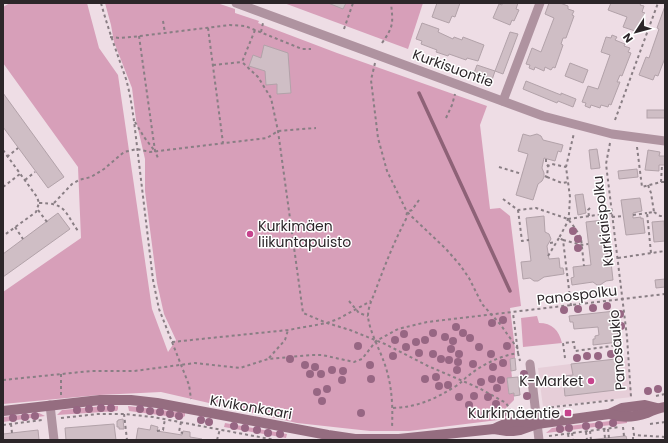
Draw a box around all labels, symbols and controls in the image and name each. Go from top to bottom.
north arrow [616,12,656,52]
text: N [619,30,637,46]
street label: Kurkisuontie [410,44,496,92]
street label: Kurkiaispolku [587,174,619,268]
place label: Kurkimäen liikuntapuisto [258,216,351,252]
marker: Kurkimäen liikuntapuisto [245,229,255,239]
street label: Panospolku [536,280,618,310]
street label: Panosaukio [604,309,630,391]
place label: K-Market [519,371,583,391]
marker: K-Market [586,376,596,386]
street label: Kivikonkaari [208,390,294,424]
place label: Kurkimäentie [468,403,560,423]
marker: Kurkimäentie [563,408,573,418]

